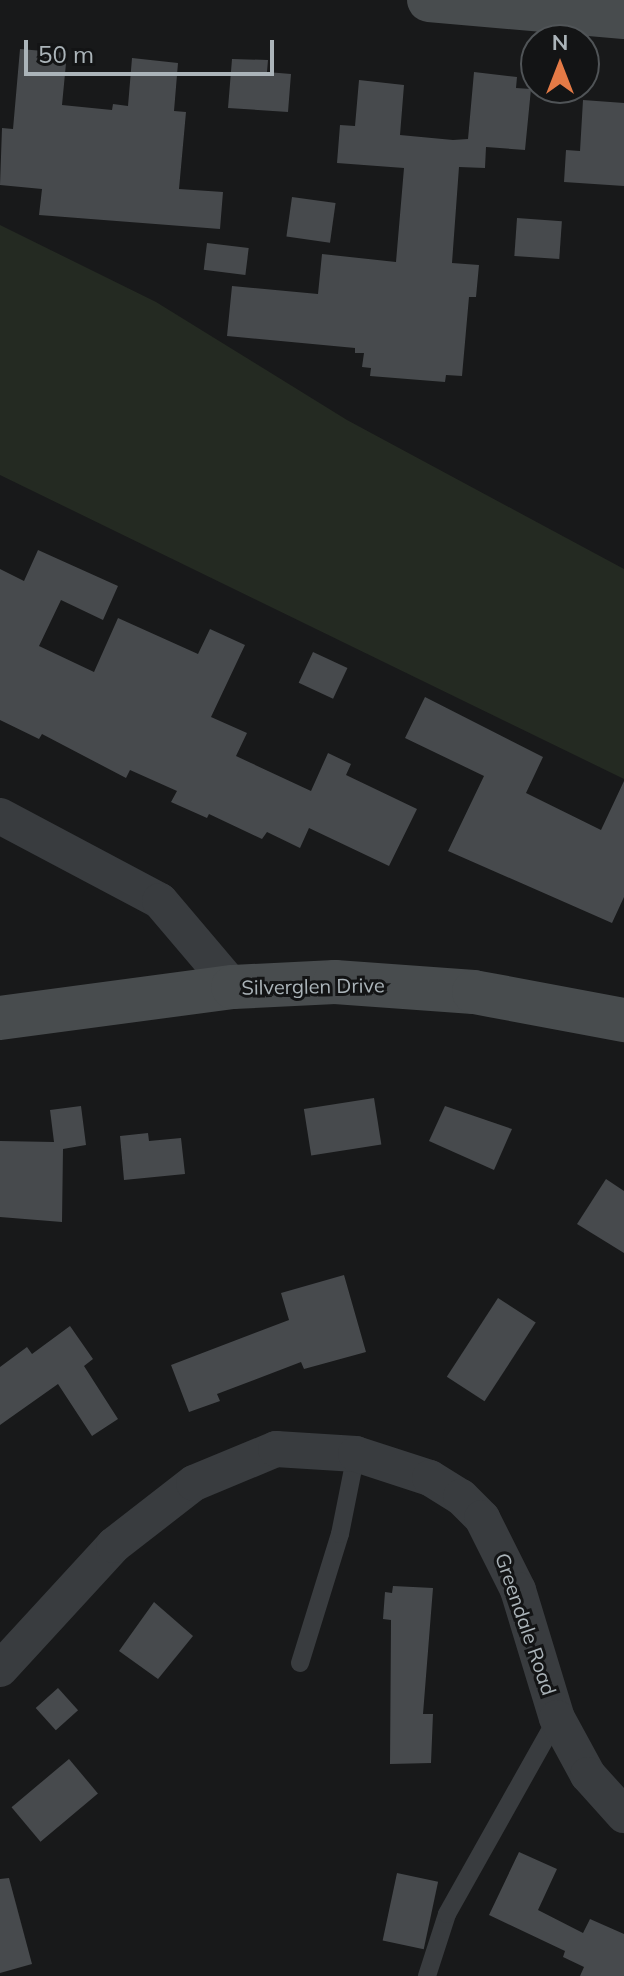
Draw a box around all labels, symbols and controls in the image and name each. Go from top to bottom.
scale bar [28,24,278,74]
north arrow [520,24,600,104]
text: N [552,28,568,56]
text: 50 m [38,39,94,69]
street label: Silverglen Drive [241,973,385,999]
street label: Greendale Road [490,1550,562,1698]

